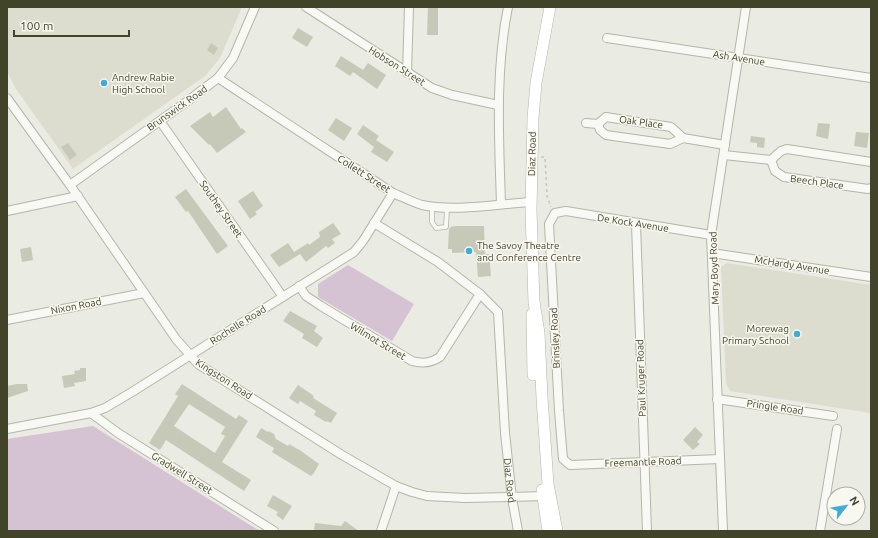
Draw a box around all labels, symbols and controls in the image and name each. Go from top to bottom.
scale bar [14,12,129,38]
text: 100 m [20,19,53,32]
street label: Hobson Street [367,44,427,88]
street label: Ash Avenue [712,48,766,68]
place label: Andrew Rabie High School [112,72,175,95]
marker: Andrew Rabie High School [99,78,109,88]
street label: Brunswick Road [145,83,209,133]
street label: Oak Place [618,113,664,131]
street label: Diaz Road [526,131,538,176]
street label: Collett Street [336,153,393,195]
street label: Beech Place [790,173,844,191]
street label: Southey Street [197,178,245,240]
street label: De Kock Avenue [596,212,670,234]
street label: Mary Boyd Road [707,231,721,305]
place label: The Savoy Theatre and Conference Centre [477,240,581,263]
marker: The Savoy Theatre and Conference Centre [464,246,474,256]
street label: McHardy Avenue [754,254,830,276]
street label: Nixon Road [50,296,102,316]
street label: Rochelle Road [208,303,268,347]
street label: Brinsley Road [548,307,562,369]
street label: Wilmot Street [348,320,408,362]
place label: Morewag Primary School [722,323,789,346]
marker: Morewag Primary School [792,329,802,339]
street label: Paul Kruger Road [634,339,648,417]
street label: Kingston Road [194,357,255,401]
street label: Pringle Road [746,398,804,416]
street label: Gradwell Street [149,450,215,496]
street label: Freemantle Road [604,455,682,469]
street label: Diaz Road [502,458,518,504]
north arrow [826,486,866,526]
text: N [847,494,862,507]

